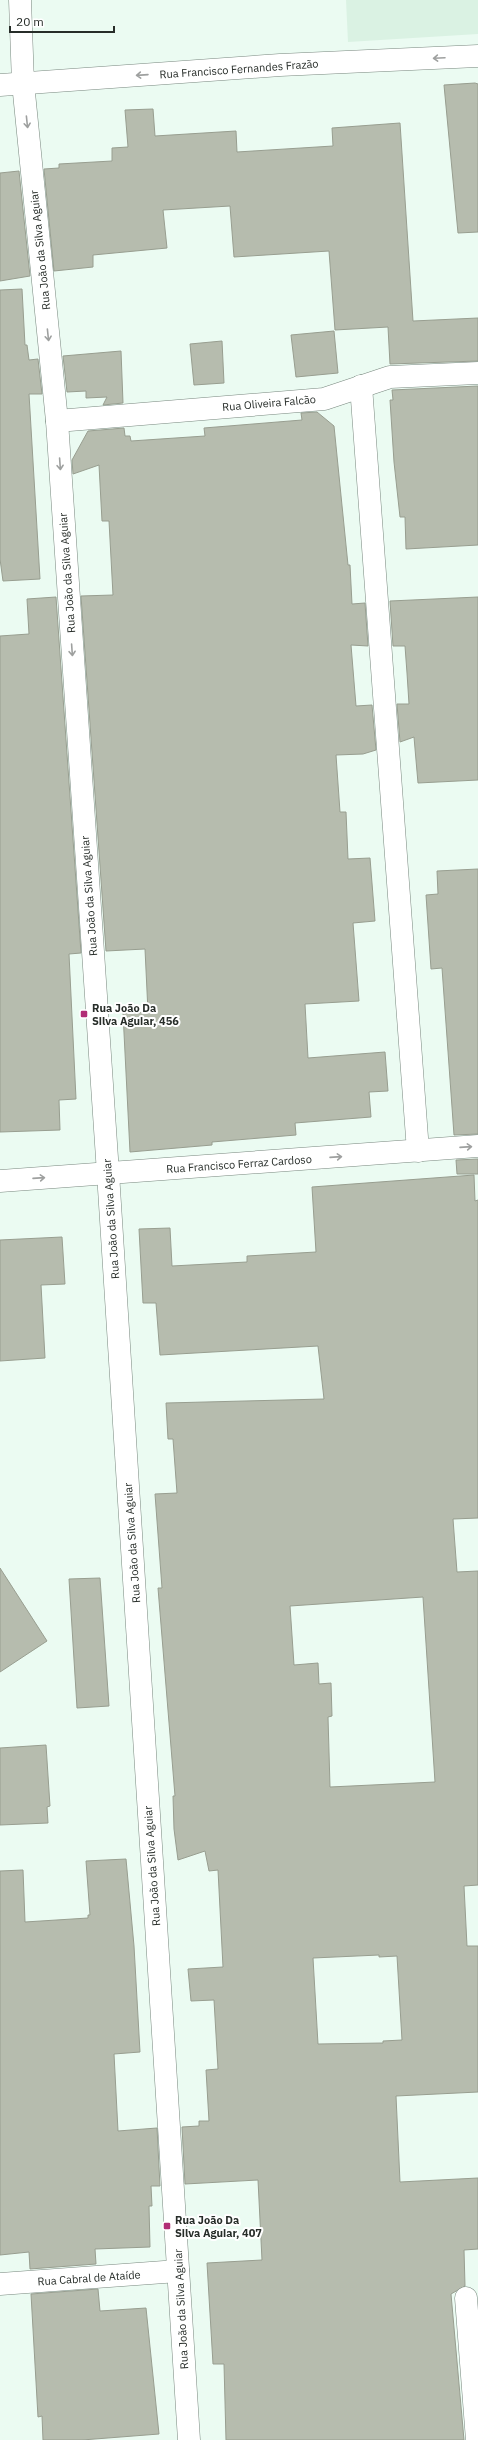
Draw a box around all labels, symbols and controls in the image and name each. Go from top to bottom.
scale bar [10,8,114,34]
text: 20 m [16,14,44,29]
one-way arrow [433,54,446,61]
street label: Rua Francisco Fernandes Frazão [159,56,319,82]
one-way arrow [136,71,149,78]
one-way arrow [23,115,31,128]
street label: Rua João da Silva Aguiar [27,189,53,311]
one-way arrow [45,328,52,341]
street label: Rua Oliveira Falcão [222,392,316,414]
one-way arrow [56,457,63,470]
street label: Rua João da Silva Aguiar [56,512,78,634]
one-way arrow [69,643,76,656]
street label: Rua João da Silva Aguiar [78,835,100,957]
place label: Rua João Da Silva Aguiar, 456 [92,1001,179,1028]
marker: Rua João Da Silva Aguiar, 456 [79,1009,89,1019]
one-way arrow [459,1144,472,1151]
street label: Rua Francisco Ferraz Cardoso [166,1152,312,1176]
one-way arrow [329,1153,342,1160]
street label: Rua João da Silva Aguiar [100,1158,122,1280]
one-way arrow [32,1175,45,1182]
street label: Rua João da Silva Aguiar [121,1482,143,1604]
street label: Rua João da Silva Aguiar [141,1805,163,1927]
place label: Rua João Da Silva Aguiar, 407 [175,2213,262,2240]
marker: Rua João Da Silva Aguiar, 407 [162,2221,172,2231]
street label: Rua João da Silva Aguiar [171,2248,191,2370]
street label: Rua Cabral de Ataíde [37,2267,141,2289]

